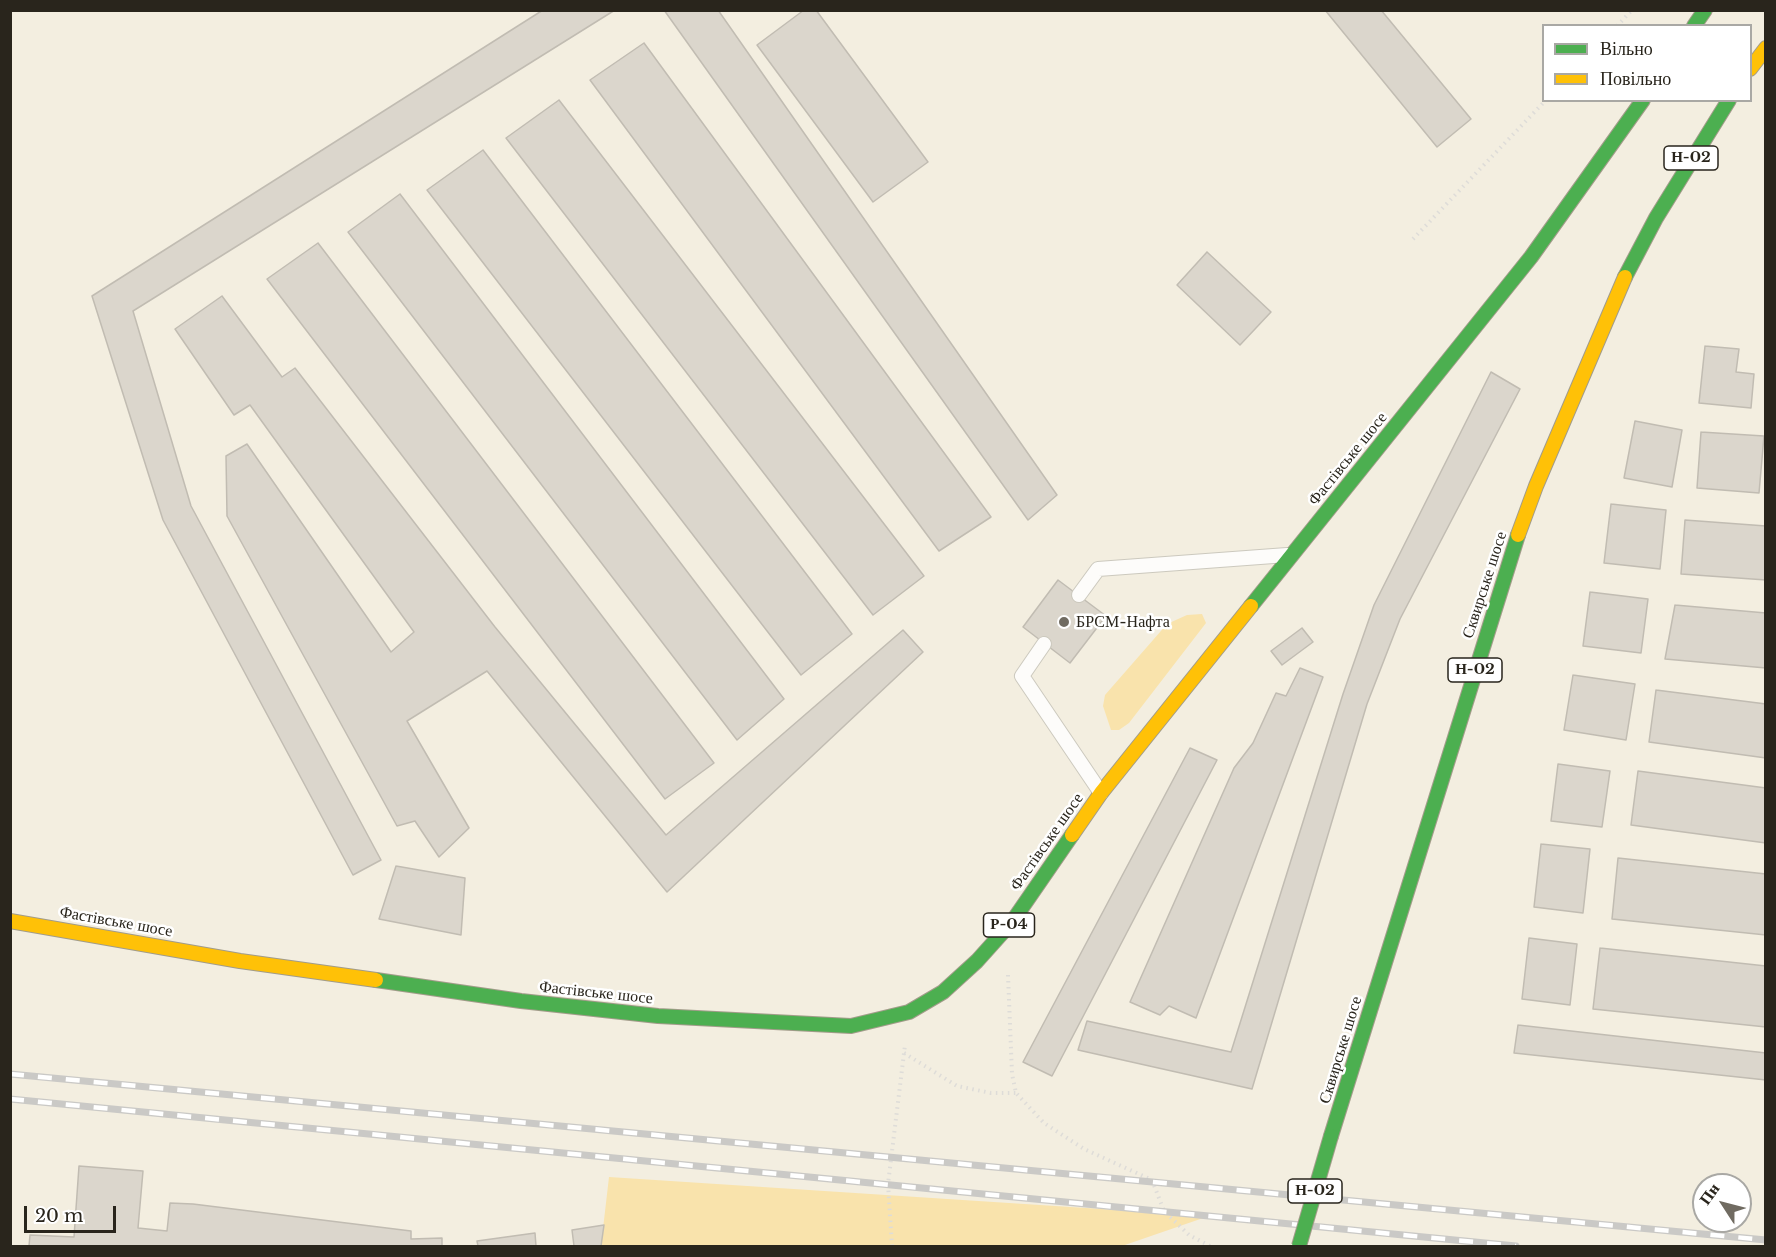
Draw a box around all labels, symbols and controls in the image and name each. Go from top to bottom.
legend [1542,24,1752,102]
text: Вільно [1600,38,1653,60]
text: Повільно [1600,68,1671,90]
road number: Н-02 [1664,146,1718,170]
street label: Фастівське шосе [1305,409,1391,509]
street label: Сквирське шосе [1459,529,1511,641]
place label: БРСМ-Нафта [1076,612,1170,632]
marker: БРСМ-Нафта [1057,615,1071,629]
road number: Н-02 [1448,658,1502,682]
street label: Фастівське шосе [1006,790,1088,894]
street label: Фастівське шосе [58,903,174,941]
road number: Р-04 [984,913,1034,937]
street label: Фастівське шосе [538,977,654,1009]
street label: Сквирське шосе [1316,994,1366,1106]
north arrow [1692,1173,1752,1233]
road number: Н-02 [1288,1179,1342,1203]
text: Пн [1695,1179,1724,1208]
scale bar [27,1194,118,1232]
text: 20 m [35,1205,83,1227]

